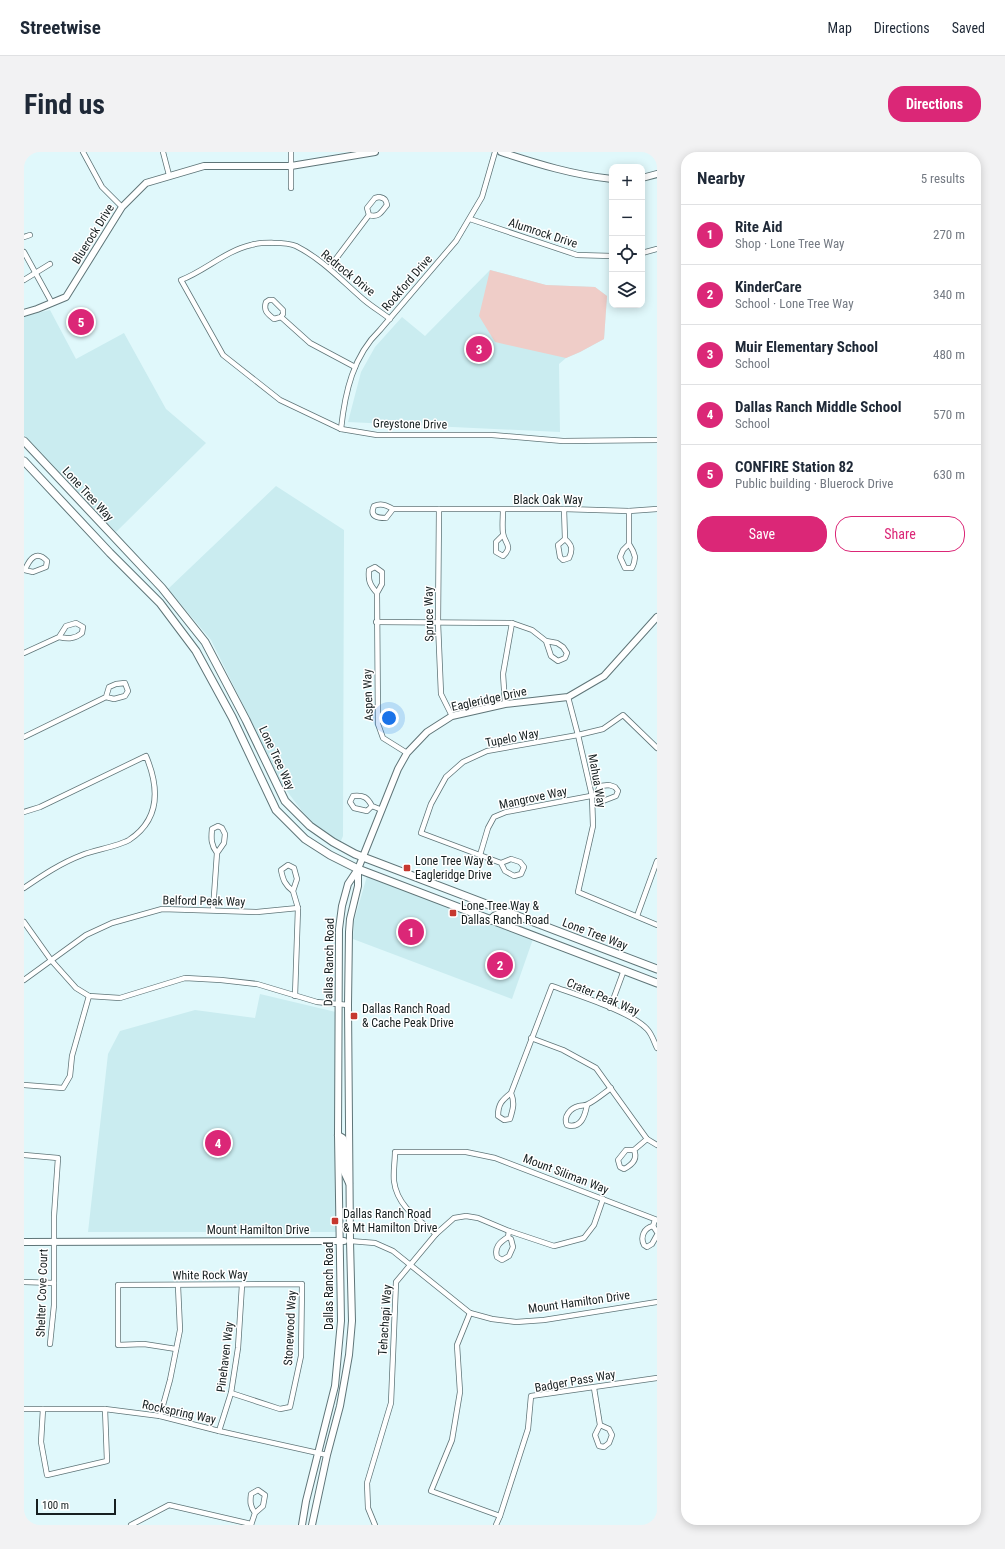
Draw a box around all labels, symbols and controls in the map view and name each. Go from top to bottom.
text: Streetwise [20,16,101,39]
text: Map [828,20,852,36]
text: Directions [874,20,930,36]
text: Saved [952,20,985,36]
button: Directions [888,86,981,122]
text: Find us [24,88,105,121]
map controls [609,164,645,308]
button: + [609,164,645,200]
text: Nearby [697,168,745,188]
text: 5 results [921,171,965,186]
button: − [609,200,645,236]
street label: Bluerock Drive [69,201,117,267]
street label: Alumrock Drive [507,215,580,251]
text: Rite Aid [735,218,782,236]
text: 1 [707,227,713,242]
text: 270 m [933,227,965,242]
button: locate [609,236,645,272]
text: Shop · Lone Tree Way [735,236,844,251]
street label: Redrock Drive [318,247,378,299]
street label: Rockford Drive [379,252,435,314]
button: layers [609,272,645,308]
text: KinderCare [735,278,802,296]
text: 2 [707,287,713,302]
text: 340 m [933,287,965,302]
text: School · Lone Tree Way [735,296,854,311]
pin: 5 [68,307,94,337]
pin: 3 [466,334,492,364]
text: Muir Elementary School [735,338,878,356]
text: 3 [707,347,713,362]
text: 480 m [933,347,965,362]
text: School [735,356,770,371]
text: Dallas Ranch Middle School [735,398,901,416]
text: 4 [707,407,713,422]
text: 570 m [933,407,965,422]
street label: Greystone Drive [373,416,448,432]
text: School [735,416,770,431]
text: CONFIRE Station 82 [735,458,854,476]
street label: Lone Tree Way [59,464,117,524]
text: 5 [707,467,713,482]
text: 630 m [933,467,965,482]
text: Public building · Bluerock Drive [735,476,893,491]
street label: Black Oak Way [513,493,583,507]
button: Save [697,516,827,552]
button: Share [835,516,965,552]
street label: Spruce Way [422,586,436,642]
street label: Aspen Way [360,669,376,721]
street label: Eagleridge Drive [450,684,528,714]
your location [379,708,399,728]
street label: Lone Tree Way [256,724,298,792]
street label: Tupelo Way [484,726,540,750]
street label: Mahua Way [585,753,609,809]
street label: Mangrove Way [498,784,568,812]
place label: Lone Tree Way & Eagleridge Drive [415,854,493,882]
marker: Lone Tree Way & Eagleridge Drive [402,863,412,873]
street label: Belford Peak Way [163,893,245,909]
place label: Lone Tree Way & Dallas Ranch Road [461,899,549,927]
marker: Lone Tree Way & Dallas Ranch Road [448,908,458,918]
street label: Lone Tree Way [560,915,630,953]
pin: 1 [398,917,424,947]
street label: Dallas Ranch Road [321,918,337,1006]
pin: 2 [487,950,513,980]
street label: Crater Peak Way [565,975,641,1019]
place label: Dallas Ranch Road & Cache Peak Drive [362,1002,454,1030]
marker: Dallas Ranch Road & Cache Peak Drive [349,1011,359,1021]
pin: 4 [205,1128,231,1158]
street label: Mount Siliman Way [521,1151,611,1197]
place label: Dallas Ranch Road & Mt Hamilton Drive [343,1207,438,1235]
marker: Dallas Ranch Road & Mt Hamilton Drive [330,1216,340,1226]
street label: Mount Hamilton Drive [207,1223,310,1237]
street label: Dallas Ranch Road [322,1242,336,1330]
street label: Shelter Cove Court [33,1248,51,1337]
street label: White Rock Way [172,1267,248,1283]
street label: Tehachapi Way [376,1284,394,1356]
street label: Mount Hamilton Drive [527,1288,631,1316]
street label: Stonewood Way [281,1290,299,1366]
street label: Pinehaven Way [214,1321,236,1393]
street label: Badger Pass Way [533,1367,617,1395]
street label: Rockspring Way [141,1397,217,1427]
scale bar [36,1497,116,1516]
text: 100 m [42,1499,69,1512]

